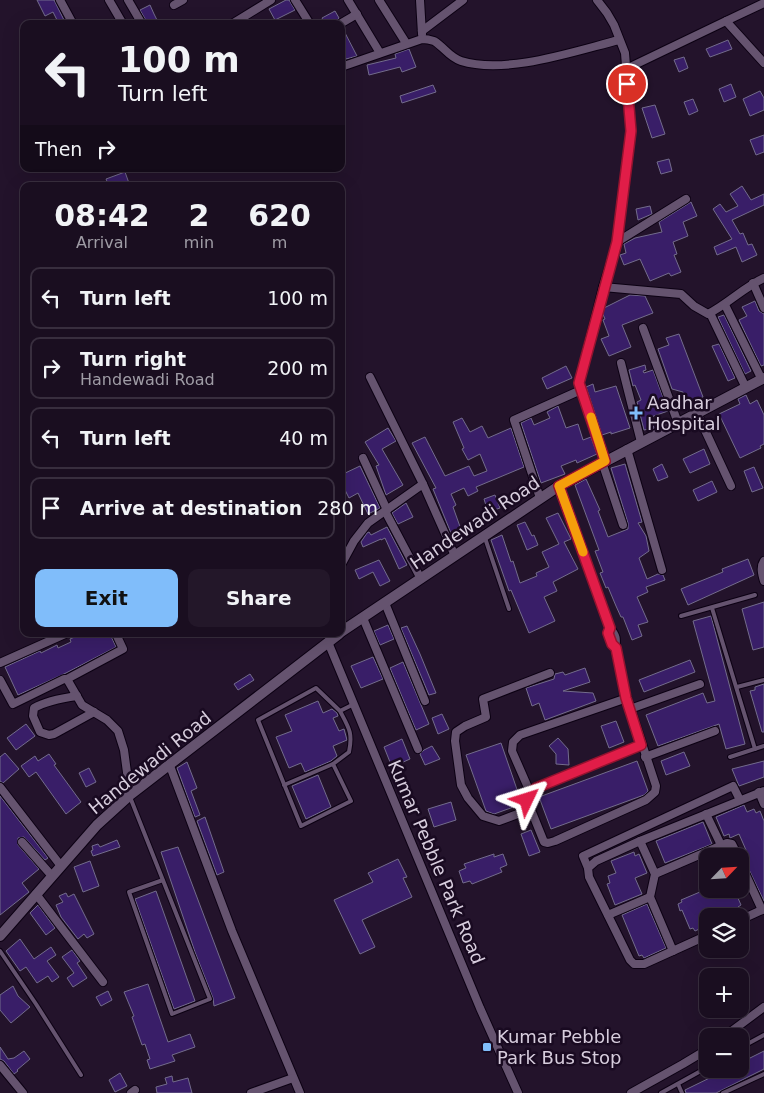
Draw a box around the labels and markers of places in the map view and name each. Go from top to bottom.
pin [606,63,648,105]
place label: Aadhar Hospital [647,392,720,434]
marker: Aadhar Hospital [629,406,643,420]
place label: Kumar Pebble Park Bus Stop [497,1026,621,1068]
marker: Kumar Pebble Park Bus Stop [481,1041,493,1053]

